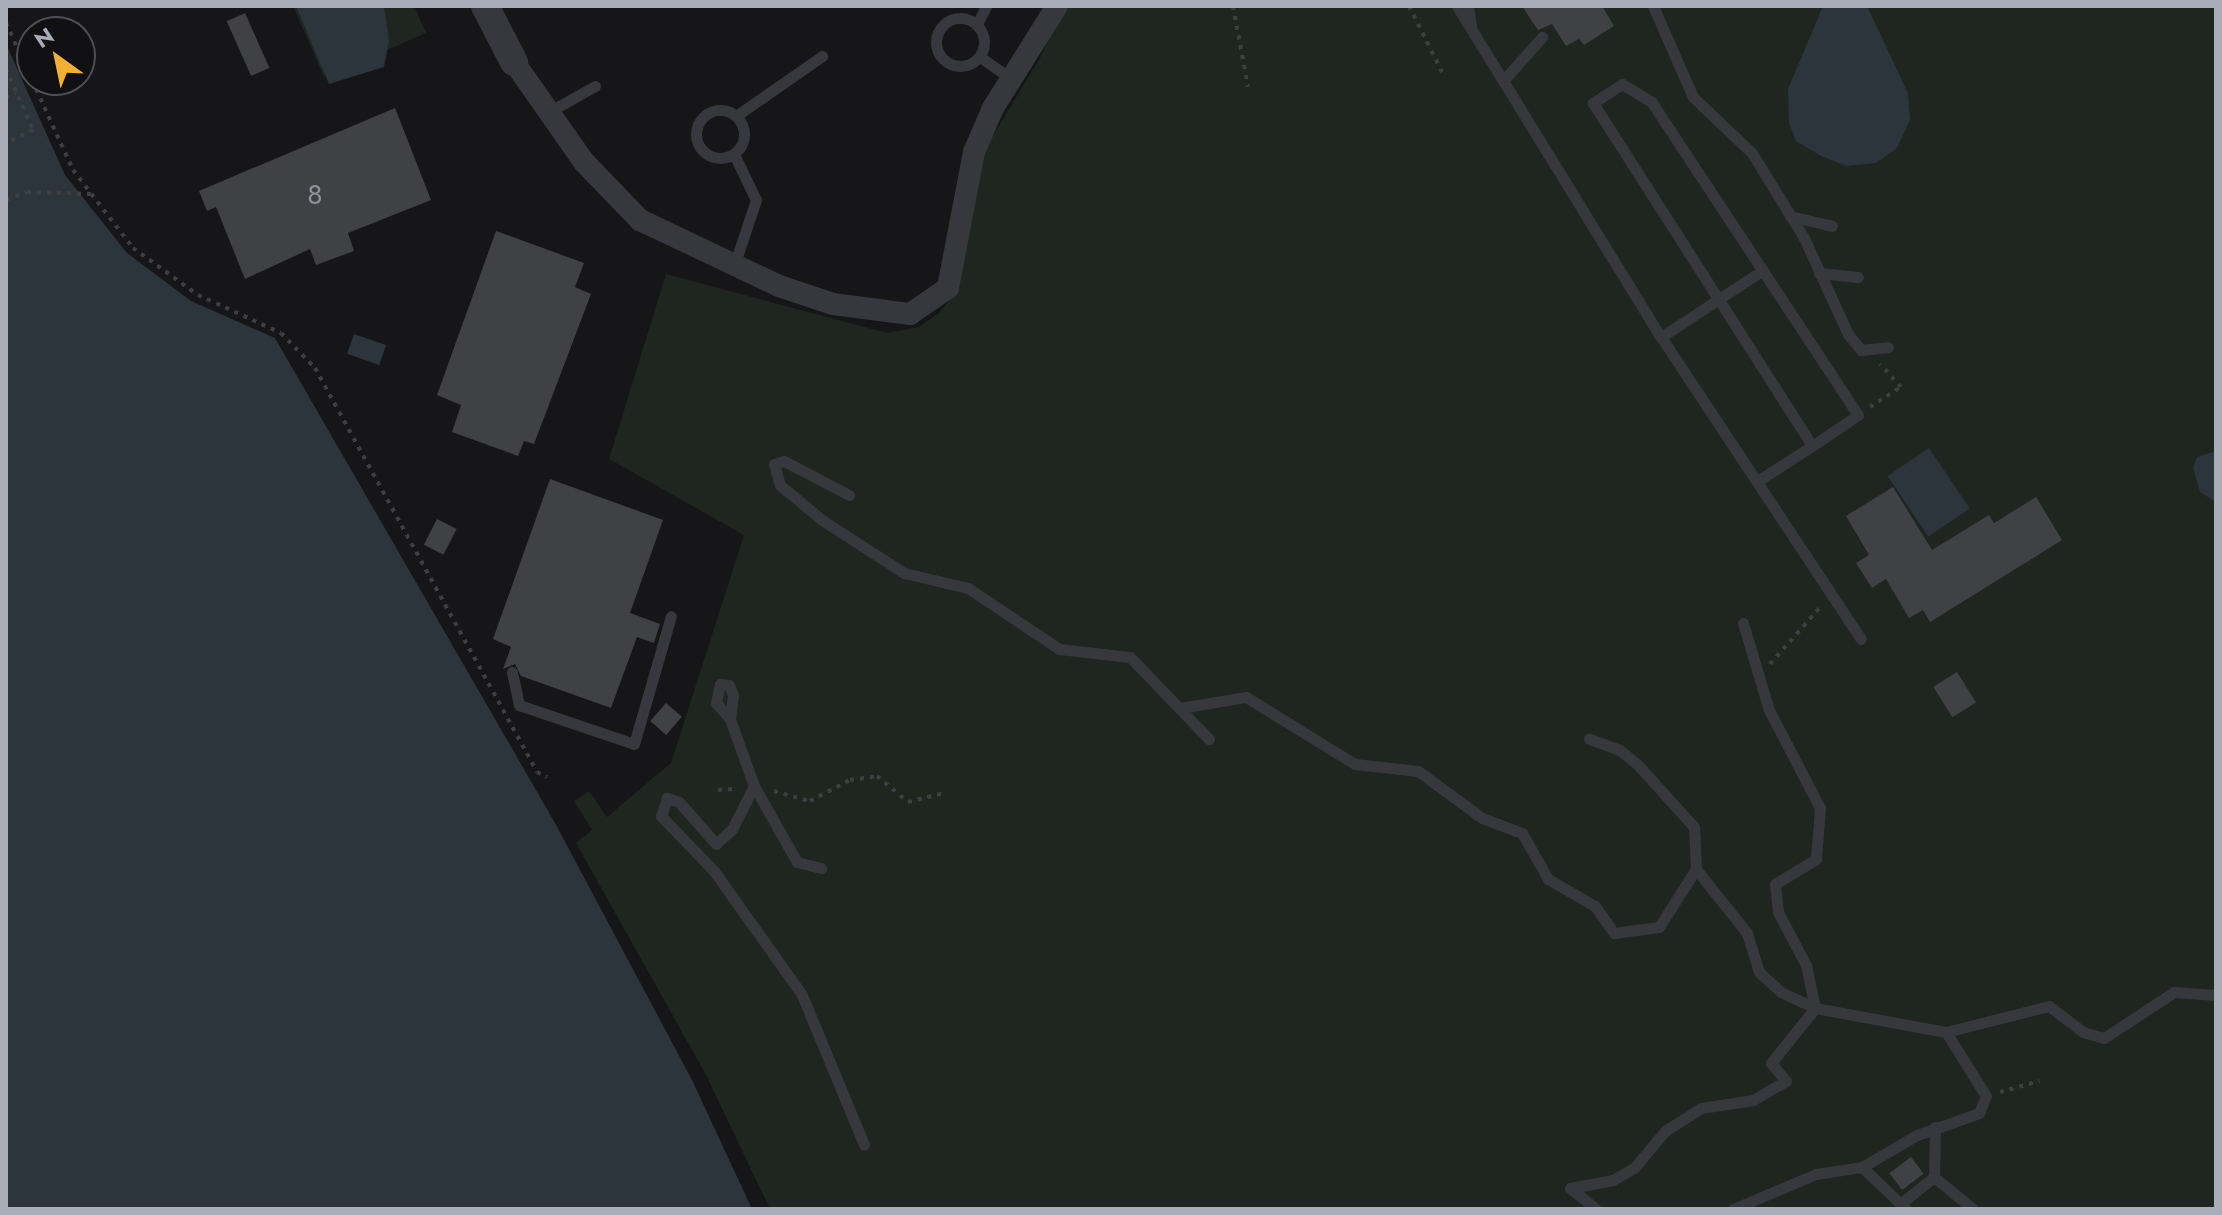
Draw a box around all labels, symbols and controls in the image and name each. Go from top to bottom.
north arrow [16,16,96,96]
text: N [28,19,60,56]
house number: 8 [307,178,323,212]

